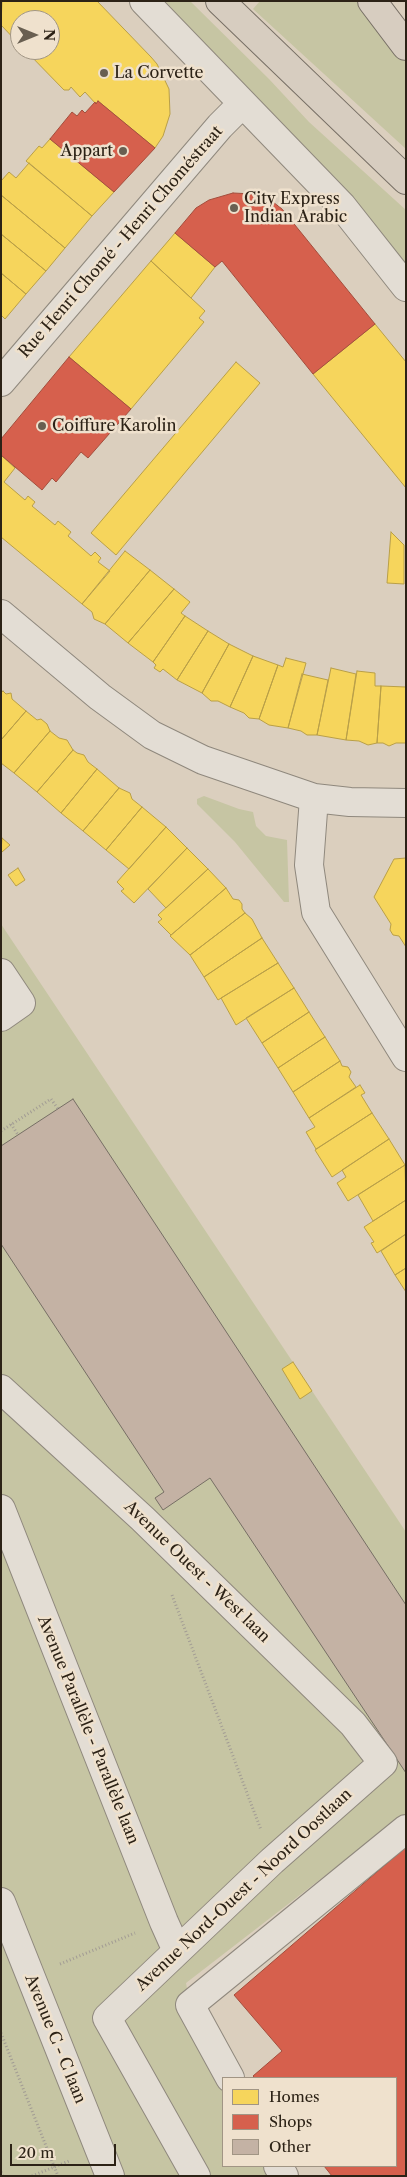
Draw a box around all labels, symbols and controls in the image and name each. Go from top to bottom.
north arrow [10,10,60,60]
text: N [40,29,58,41]
place label: La Corvette [114,63,204,83]
marker: La Corvette [98,67,110,79]
street label: Rue Henri Chomé - Henri Choméstraat [15,122,227,362]
place label: Appart [61,141,113,161]
marker: Appart [117,145,129,157]
place label: City Express Indian Arabic [244,189,347,227]
marker: City Express Indian Arabic [228,202,240,214]
place label: Coiffure Karolin [52,416,176,436]
marker: Coiffure Karolin [36,420,48,432]
street label: Avenue Ouest - West laan [120,1497,274,1647]
street label: Avenue Parallèle - Parallèle laan [33,1613,143,1847]
street label: Avenue Nord-Ouest - Noord Oostlaan [132,1785,356,1995]
street label: Avenue C - C laan [20,1972,90,2106]
legend [222,2077,397,2167]
text: Homes [269,2087,320,2106]
text: Shops [269,2112,312,2131]
scale bar [12,2134,119,2166]
text: Other [269,2137,311,2156]
text: 20 m [18,2143,54,2162]

